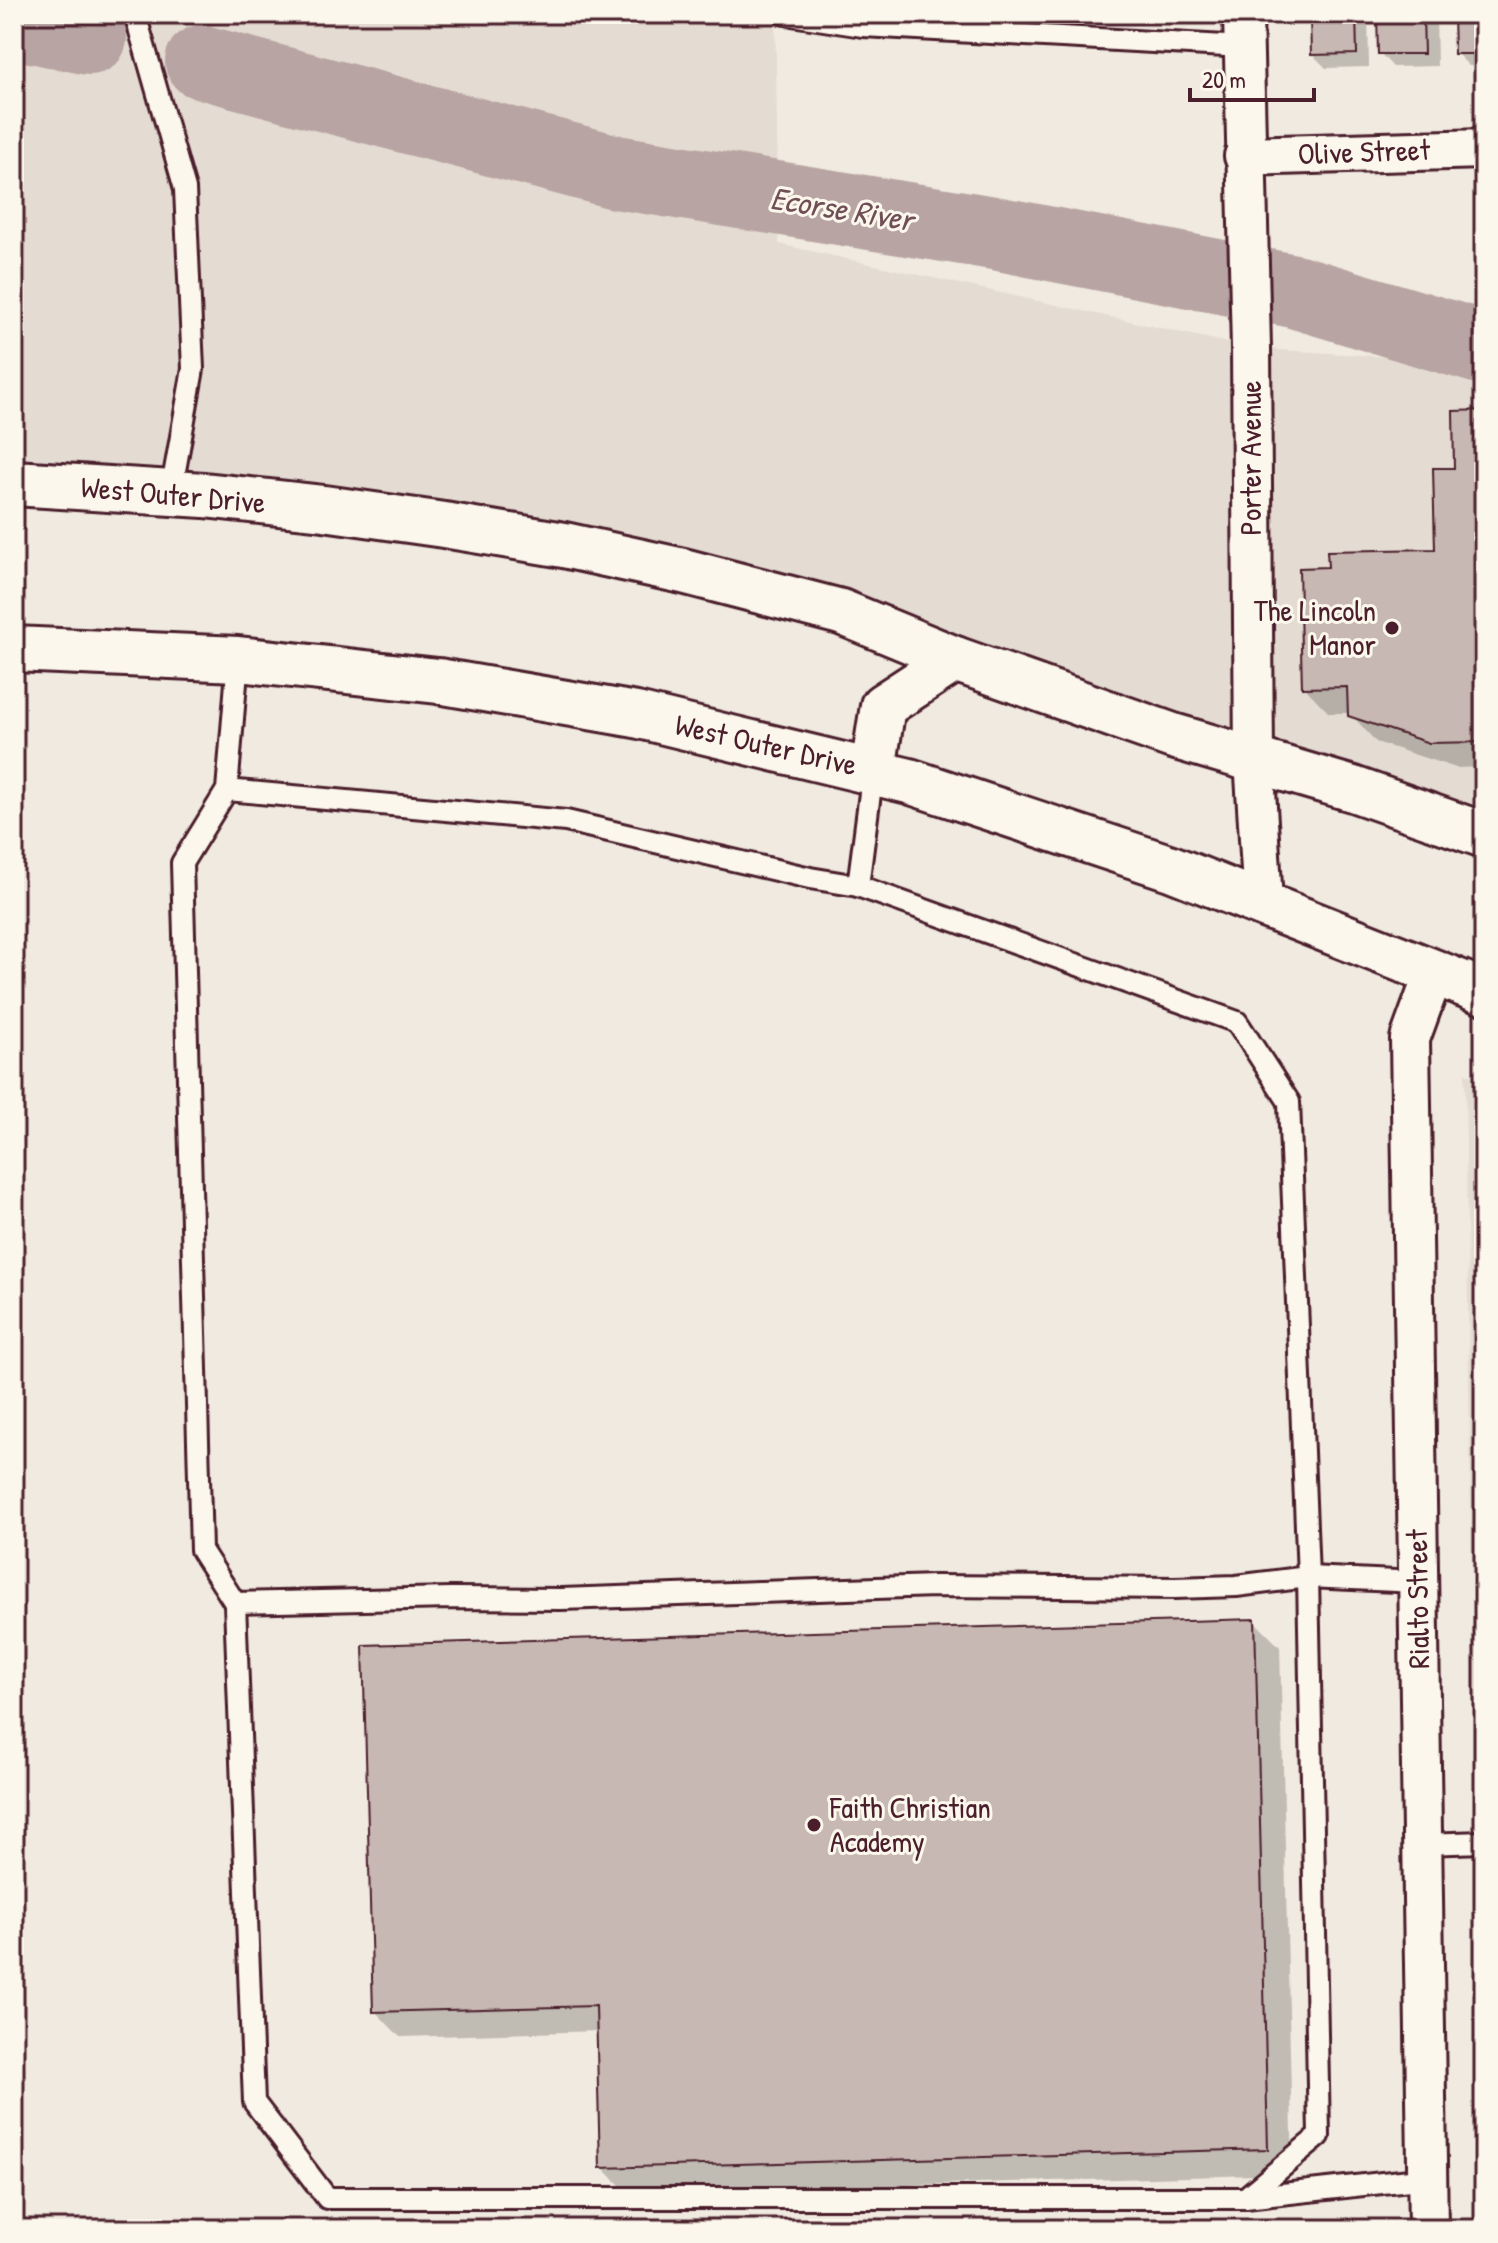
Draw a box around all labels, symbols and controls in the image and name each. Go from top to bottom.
scale bar [1190,52,1314,102]
text: 20 m [1202,63,1246,95]
street label: Olive Street [1297,129,1431,173]
water label: Ecorse River [768,176,920,242]
street label: Porter Avenue [1230,381,1270,535]
street label: West Outer Drive [79,466,267,522]
place label: The Lincoln Manor [1254,590,1376,664]
marker: The Lincoln Manor [1383,619,1401,637]
street label: West Outer Drive [672,704,861,784]
street label: Rialto Street [1396,1528,1438,1669]
place label: Faith Christian Academy [829,1787,991,1861]
marker: Faith Christian Academy [805,1816,823,1834]

